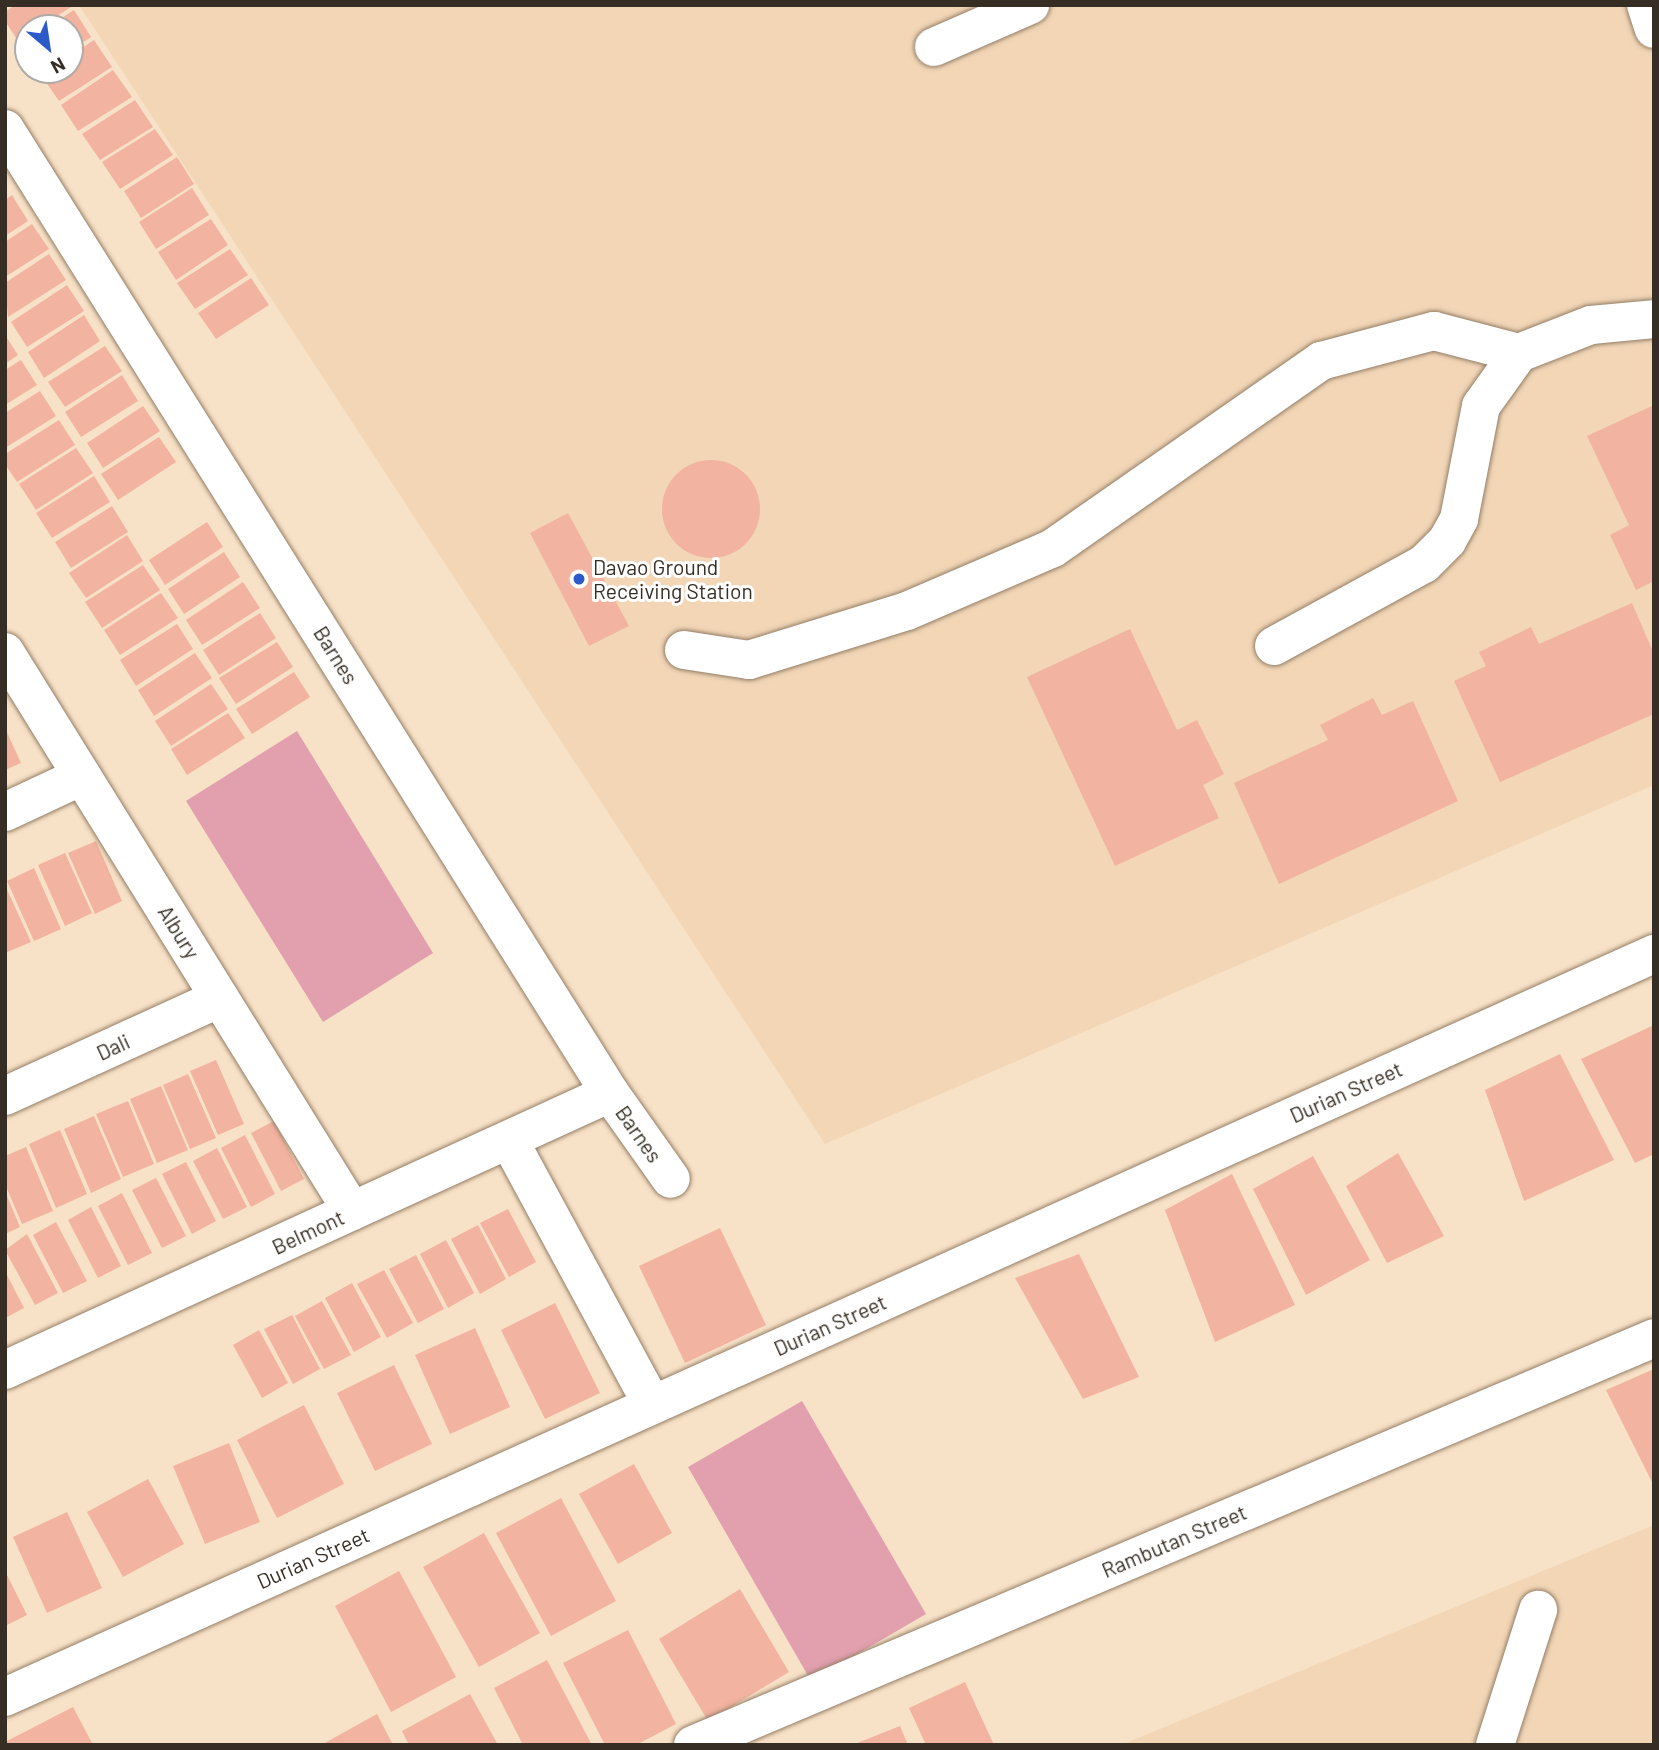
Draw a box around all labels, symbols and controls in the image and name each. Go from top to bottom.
north arrow [14,14,84,84]
text: N [47,53,70,79]
place label: Davao Ground Receiving Station [593,554,753,604]
marker: Davao Ground Receiving Station [571,571,587,587]
street label: Barnes [308,621,364,689]
street label: Albury [153,901,205,963]
street label: Dali [92,1028,134,1066]
street label: Durian Street [1286,1056,1406,1128]
street label: Barnes [610,1101,668,1167]
street label: Belmont [268,1204,348,1260]
street label: Durian Street [770,1289,890,1361]
street label: Rambutan Street [1098,1499,1250,1583]
street label: Durian Street [253,1522,373,1594]

